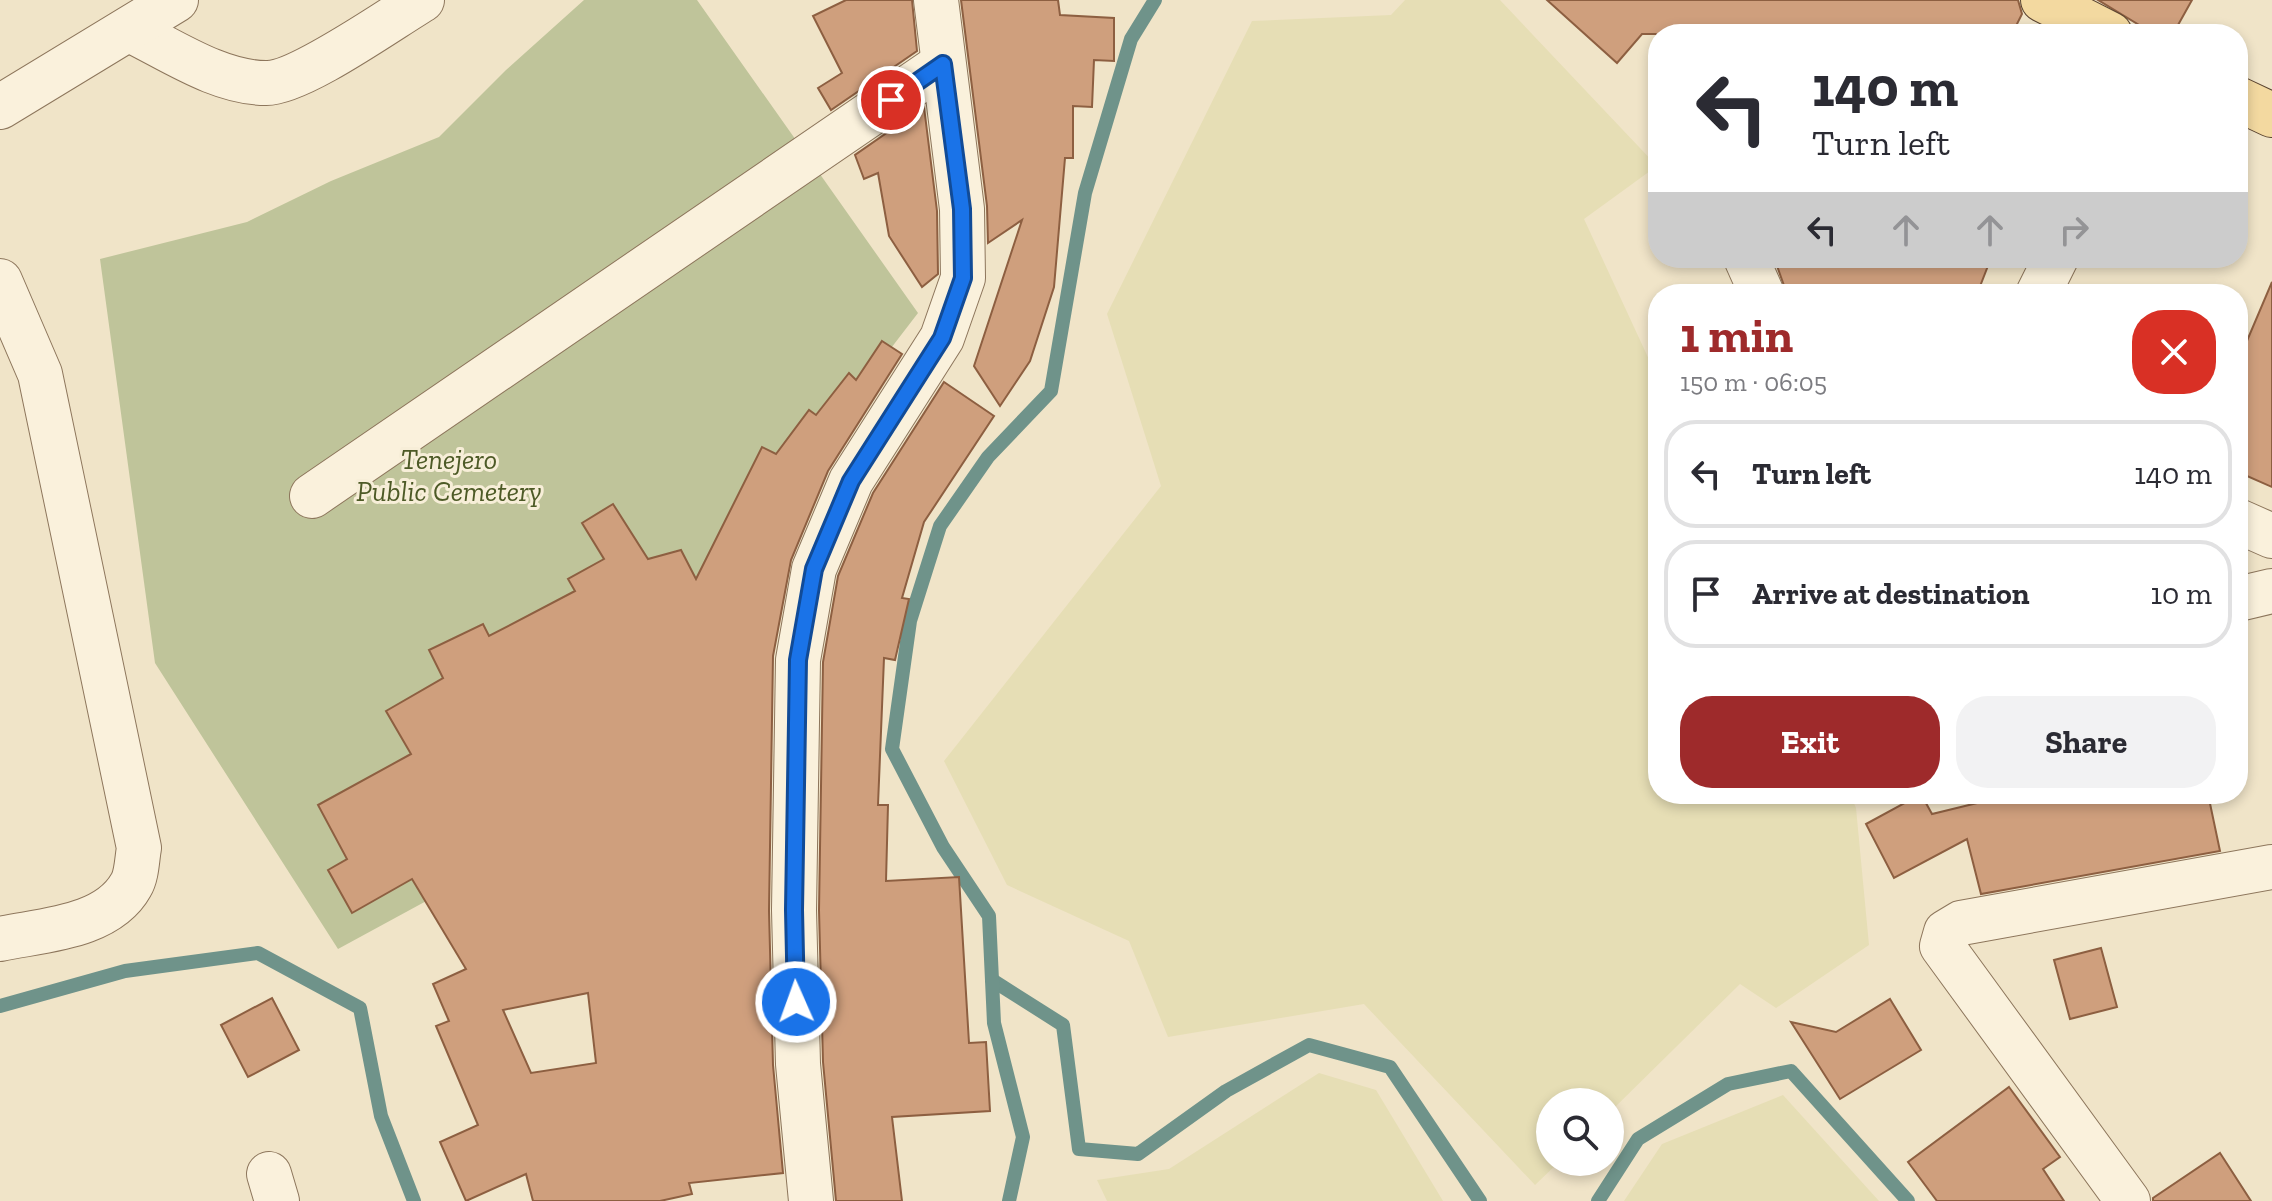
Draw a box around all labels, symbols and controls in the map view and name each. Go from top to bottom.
text: 140 m [1812,53,1958,120]
icon: left [1680,56,1784,160]
pin [857,66,925,134]
icon: arrive [869,78,913,122]
text: Turn left [1812,121,1950,164]
icon: left [1800,208,1844,252]
icon: ahead [1884,208,1928,252]
icon: ahead [1968,208,2012,252]
icon: right [2052,208,2096,252]
text: 1 min [1680,307,1793,364]
button: close [2132,310,2216,394]
text: 150 m · 06:05 [1680,366,1827,398]
park label: Tenejero Public Cemetery [356,443,542,508]
icon: left [1684,452,1728,496]
text: Turn left [1752,456,1871,492]
text: 140 m [2134,456,2212,492]
icon: arrive [1684,572,1728,616]
text: Arrive at destination [1752,576,2029,612]
text: 10 m [2150,576,2212,612]
button: Exit [1680,696,1940,788]
button: Share [1956,696,2216,788]
position arrow [754,960,838,1044]
map controls [1536,1088,1624,1176]
button: search [1536,1088,1624,1176]

